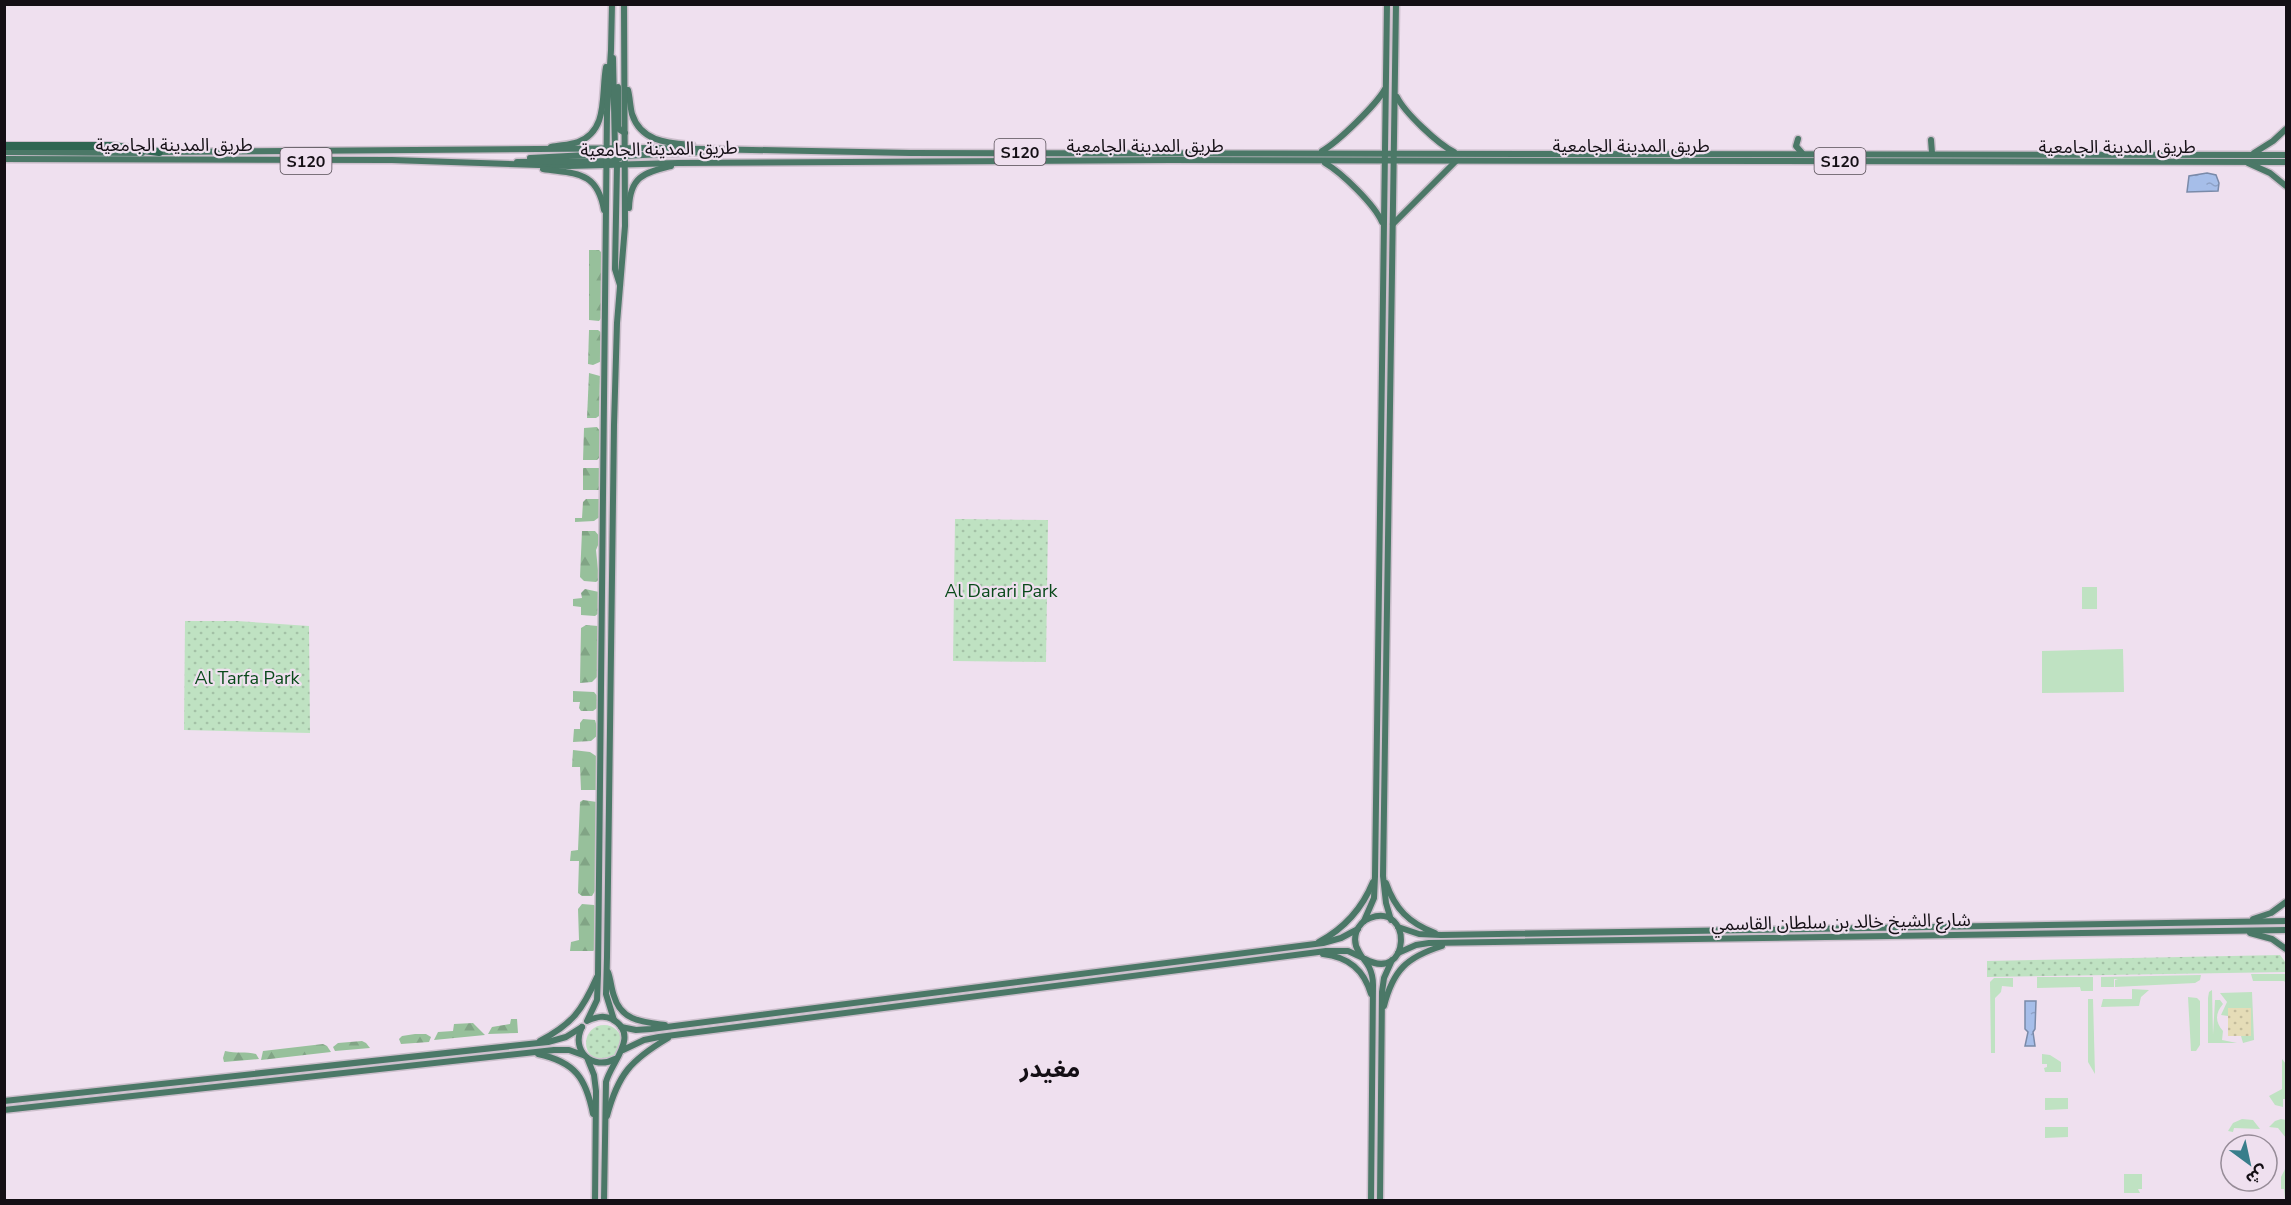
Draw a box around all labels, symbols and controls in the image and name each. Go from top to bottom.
street label: طريق المدينة الجامعية [95,133,253,157]
street label: طريق المدينة الجامعية [1066,134,1224,158]
street label: طريق المدينة الجامعية [1552,134,1710,158]
street label: طريق المدينة الجامعية [2038,135,2196,159]
street label: طريق المدينة الجامعية [580,136,738,162]
road number: S120 [994,139,1046,165]
road number: S120 [280,148,332,174]
road number: S120 [1814,148,1866,174]
park label: Al Darari Park [944,579,1059,603]
park label: Al Tarfa Park [194,666,301,690]
street label: شارع الشيخ خالد بن سلطان القاسمي [1711,908,1971,938]
district label: مغيدر [1019,1053,1080,1085]
north arrow [2219,1133,2279,1193]
text: ش [2241,1160,2272,1190]

